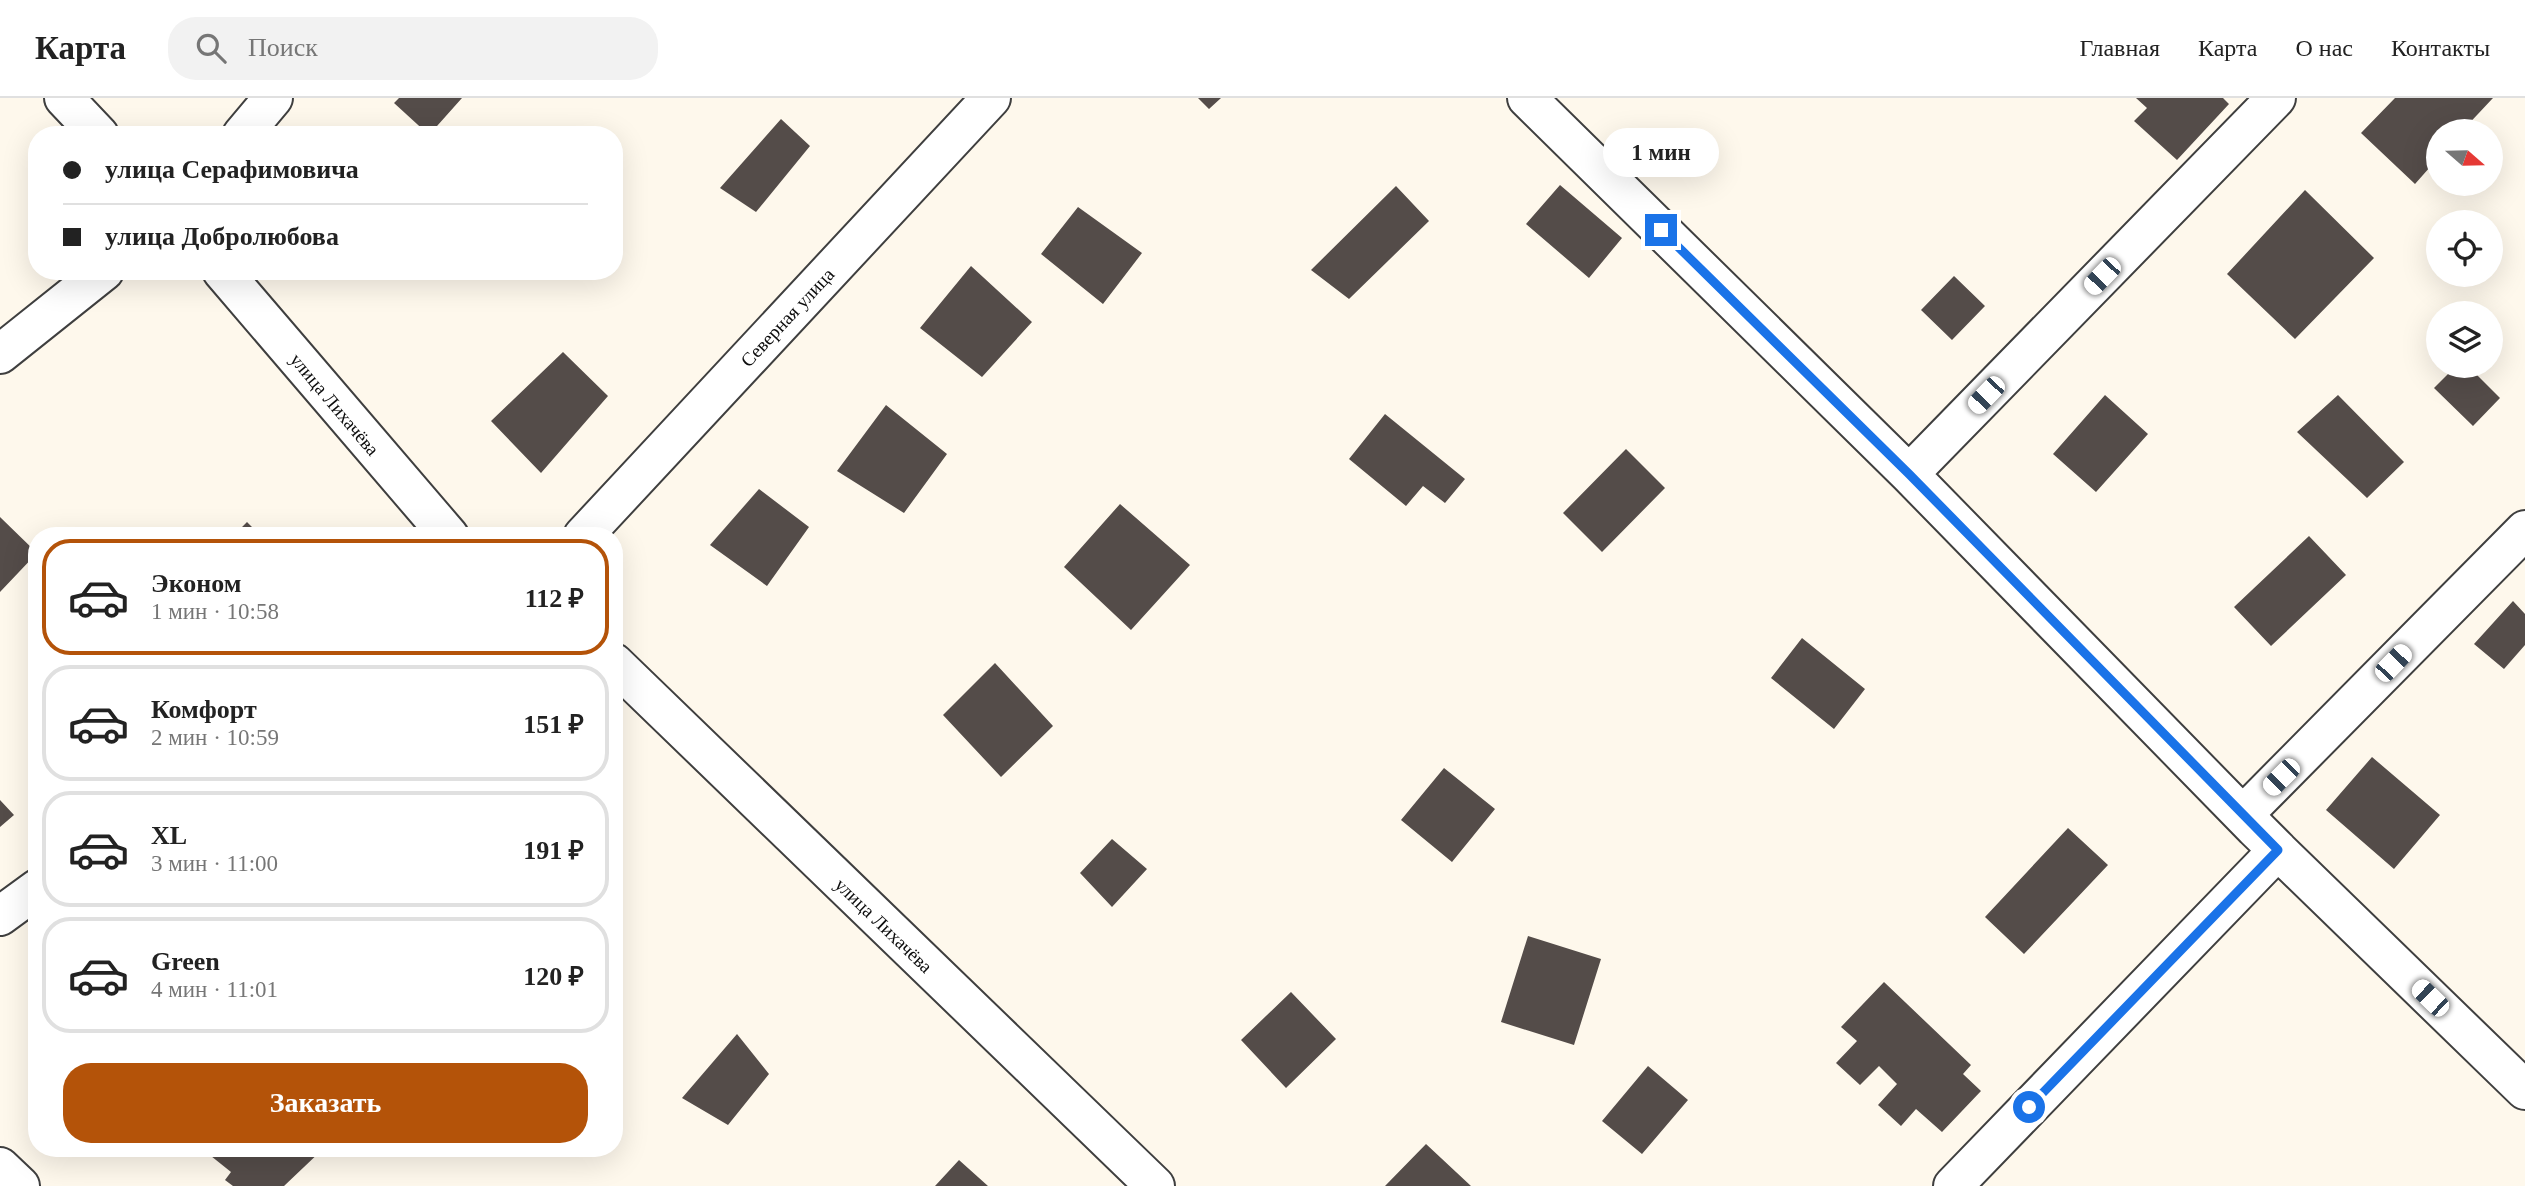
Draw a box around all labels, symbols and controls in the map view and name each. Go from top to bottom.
search box [168,17,658,80]
icon: search [192,29,230,67]
text: Карта [35,30,126,66]
text: Поиск [248,33,318,62]
text: Главная [2079,35,2160,61]
text: Карта [2198,35,2257,61]
text: О нас [2295,35,2353,61]
text: Контакты [2391,35,2490,61]
north arrow [2426,119,2502,196]
map controls [2426,119,2503,378]
callout: 1 мин [1603,129,1719,178]
text: 1 мин [1631,140,1691,165]
text: улица Серафимовича [105,155,359,184]
button: locate [2426,210,2503,287]
route end [1645,214,1677,246]
text: улица Добролюбова [105,222,339,251]
car [2080,254,2125,298]
street label: Северная улица [736,263,839,371]
button: layers [2426,301,2503,378]
street label: улица Лихачёва [286,349,384,460]
car [1964,373,2009,417]
icon: car [67,566,130,629]
text: Эконом [151,569,241,598]
text: 112 ₽ [525,584,584,613]
text: 1 мин · 10:58 [151,599,279,624]
car [2371,641,2416,685]
icon: car [67,692,130,755]
text: Комфорт [151,695,257,724]
text: 151 ₽ [523,710,584,739]
text: 2 мин · 10:59 [151,725,279,750]
car [2259,755,2304,799]
icon: car [67,818,130,881]
text: XL [151,821,187,850]
text: 191 ₽ [523,836,584,865]
text: 3 мин · 11:00 [151,851,278,876]
street label: улица Лихачёва [831,874,937,977]
icon: car [67,944,130,1007]
text: Green [151,947,220,976]
text: 120 ₽ [523,962,584,991]
car [2408,976,2453,1020]
text: 4 мин · 11:01 [151,977,278,1002]
button: Заказать [63,1063,588,1143]
route start [2013,1091,2045,1123]

